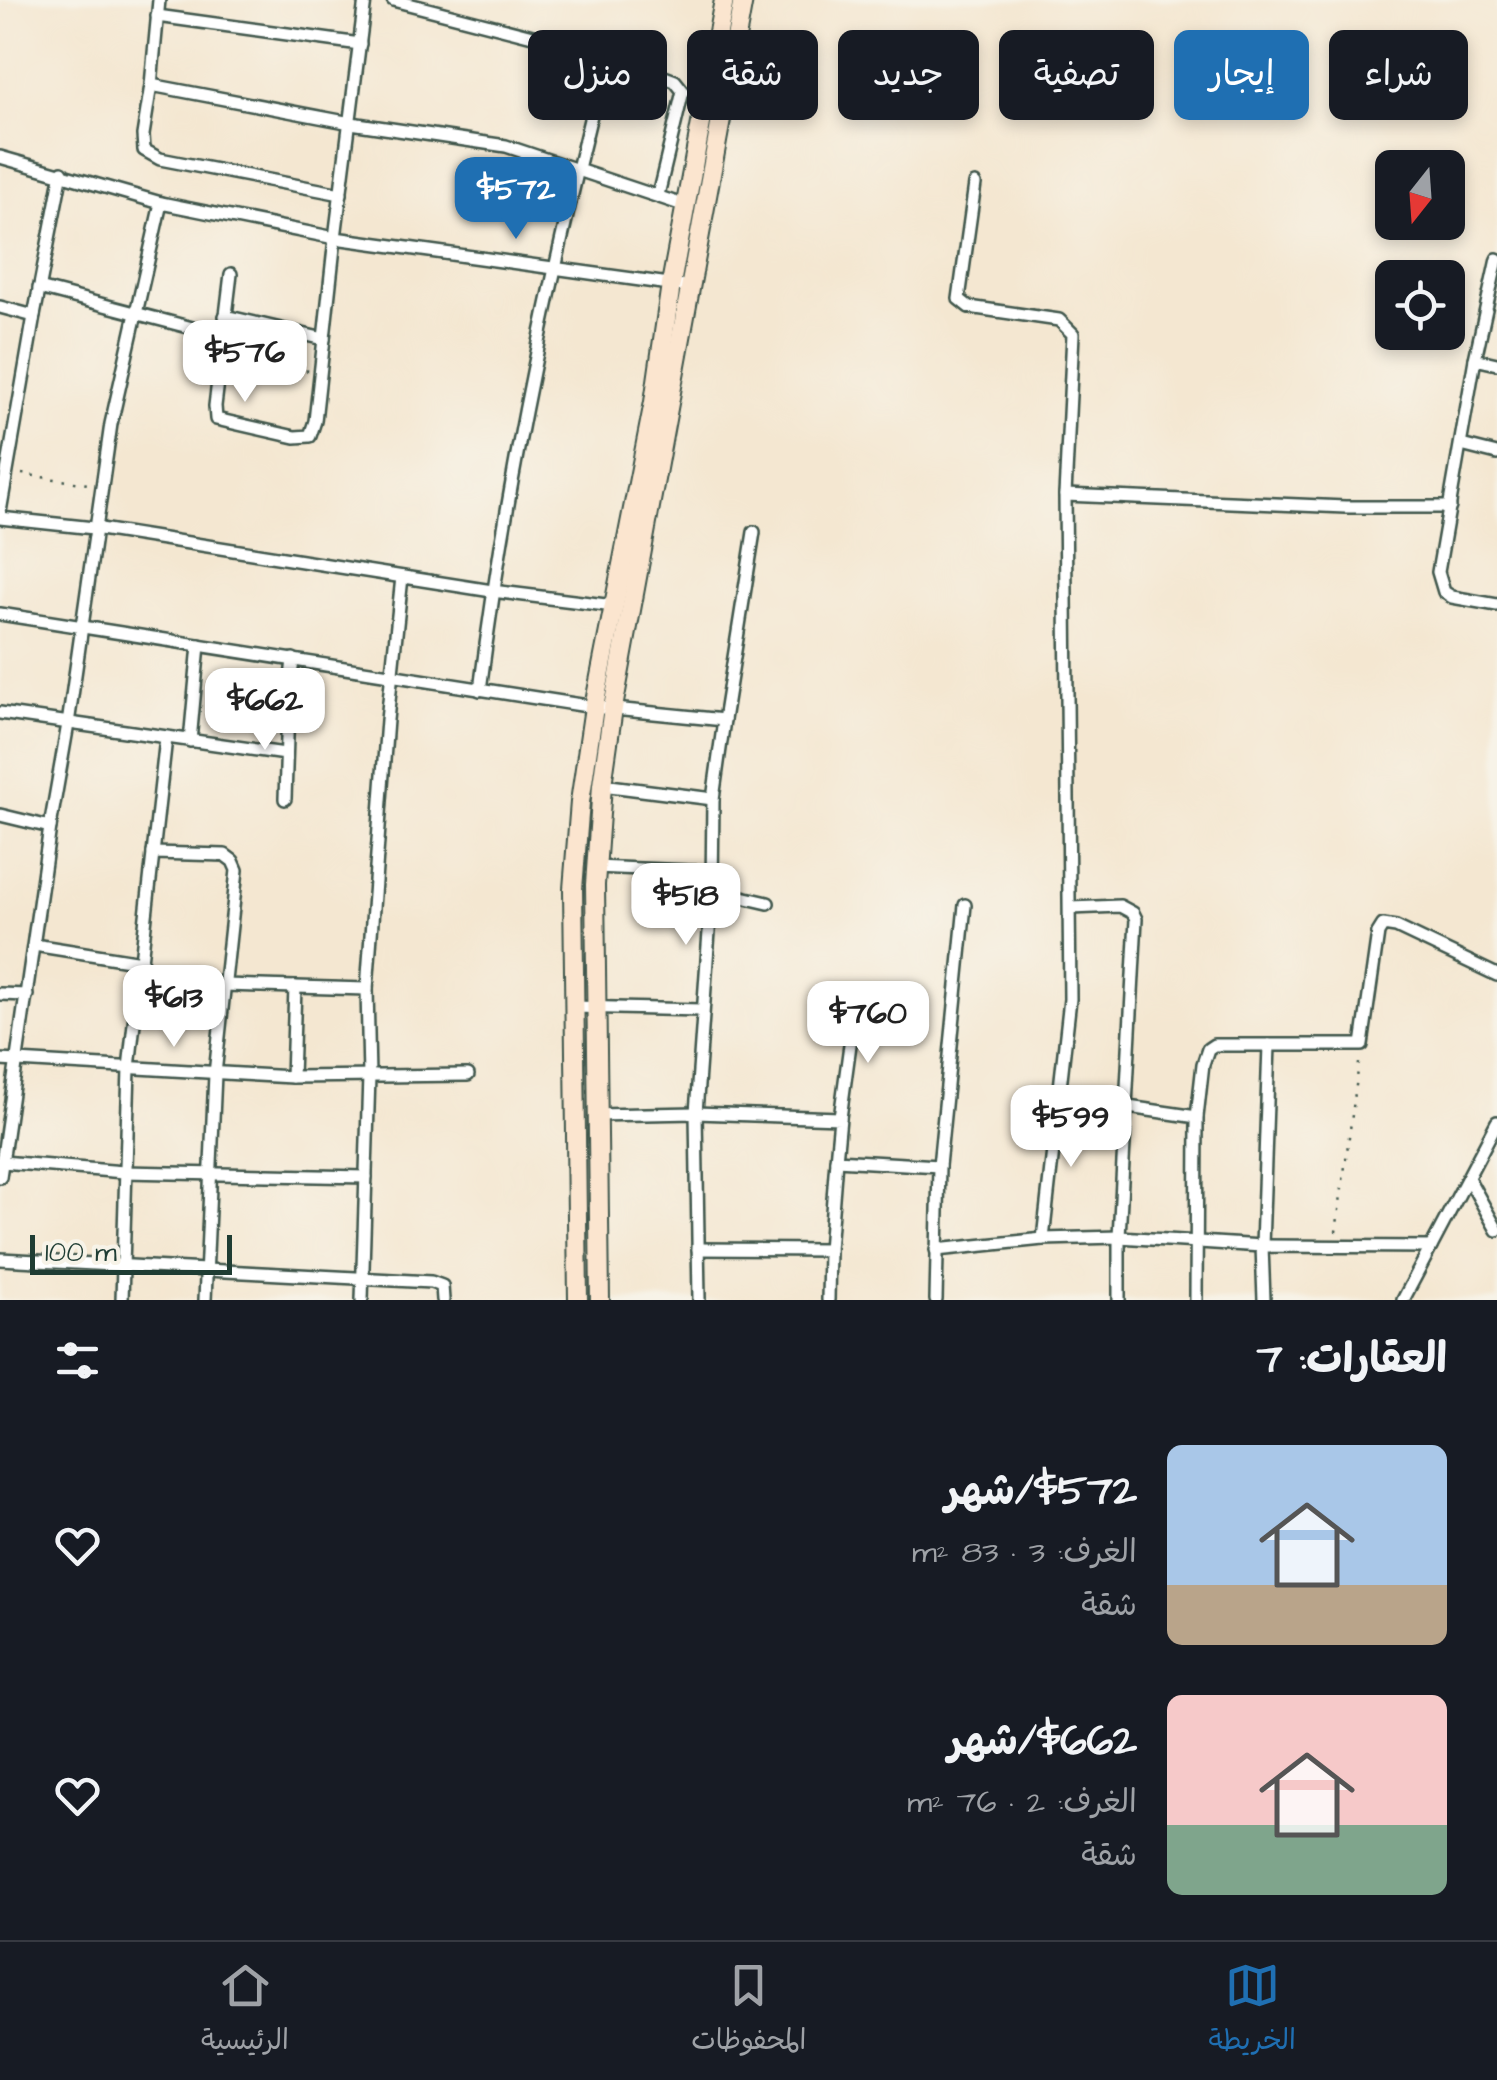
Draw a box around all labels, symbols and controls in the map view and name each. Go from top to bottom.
chip: منزل [528,30,667,120]
chip: شقة [687,30,818,120]
chip: جديد [838,30,979,120]
chip: تصفية [999,30,1154,120]
chip: إيجار [1174,30,1309,120]
chip: شراء [1329,30,1468,120]
north arrow [1375,150,1465,240]
map controls [1375,150,1465,350]
pin: $572 [457,157,575,242]
text: $572 [477,167,555,212]
button: locate [1375,260,1465,350]
pin: $576 [186,320,304,405]
text: $576 [205,330,285,375]
pin: $662 [206,668,324,753]
text: $662 [227,678,303,723]
pin: $518 [627,863,745,948]
text: $518 [653,873,719,918]
pin: $613 [115,965,233,1050]
text: $613 [145,975,203,1020]
pin: $760 [809,981,927,1066]
text: $760 [829,991,907,1036]
pin: $599 [1012,1085,1130,1170]
text: $599 [1033,1095,1109,1140]
scale bar [30,1230,232,1274]
text: 100 m [45,1233,117,1272]
text: العقارات: 7 [1257,1331,1447,1389]
icon: filters [50,1333,105,1388]
text: $572/شهر [945,1463,1137,1521]
icon: home [1247,1485,1367,1605]
icon: heart [50,1518,105,1573]
text: الغرف: 3 · 83 m² [912,1530,1137,1575]
text: شقة [1081,1583,1137,1628]
text: $662/شهر [948,1713,1137,1771]
icon: home [1247,1735,1367,1855]
icon: heart [50,1768,105,1823]
text: الغرف: 2 · 76 m² [907,1780,1137,1825]
text: شقة [1081,1833,1137,1878]
tab: الرئيسية [201,1958,289,2064]
tab: المحفوظات [691,1958,806,2064]
tab: الخريطة [1209,1958,1296,2064]

